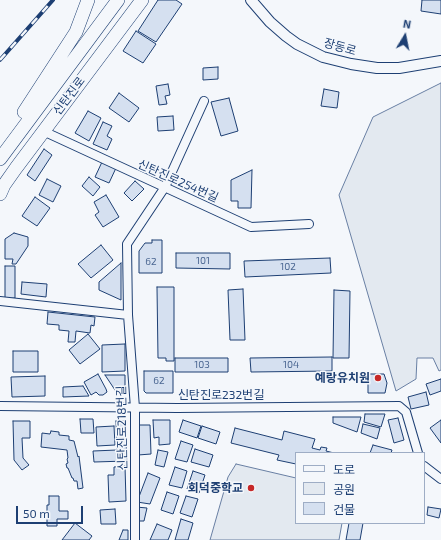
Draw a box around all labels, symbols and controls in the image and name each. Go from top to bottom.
north arrow [385,16,425,56]
text: N [402,17,412,31]
street label: 장동로 [322,36,358,58]
street label: 신탄진로 [50,74,88,118]
street label: 신탄진로254번길 [135,157,221,205]
house number: 101 [196,255,210,267]
house number: 62 [145,256,157,268]
house number: 102 [280,261,296,273]
house number: 103 [194,359,210,371]
house number: 104 [283,359,299,371]
place label: 예랑유치원 [315,371,370,385]
marker: 예랑유치원 [373,373,383,383]
house number: 62 [153,375,165,387]
street label: 신탄진로218번길 [114,385,130,471]
street label: 신탄진로232번길 [178,388,264,402]
legend [295,452,425,524]
text: 도로 [333,462,355,476]
place label: 회덕중학교 [188,481,243,495]
text: 공원 [333,482,355,496]
marker: 회덕중학교 [246,483,256,493]
scale bar [18,498,85,524]
text: 건물 [333,502,355,516]
text: 50 m [23,506,50,520]

